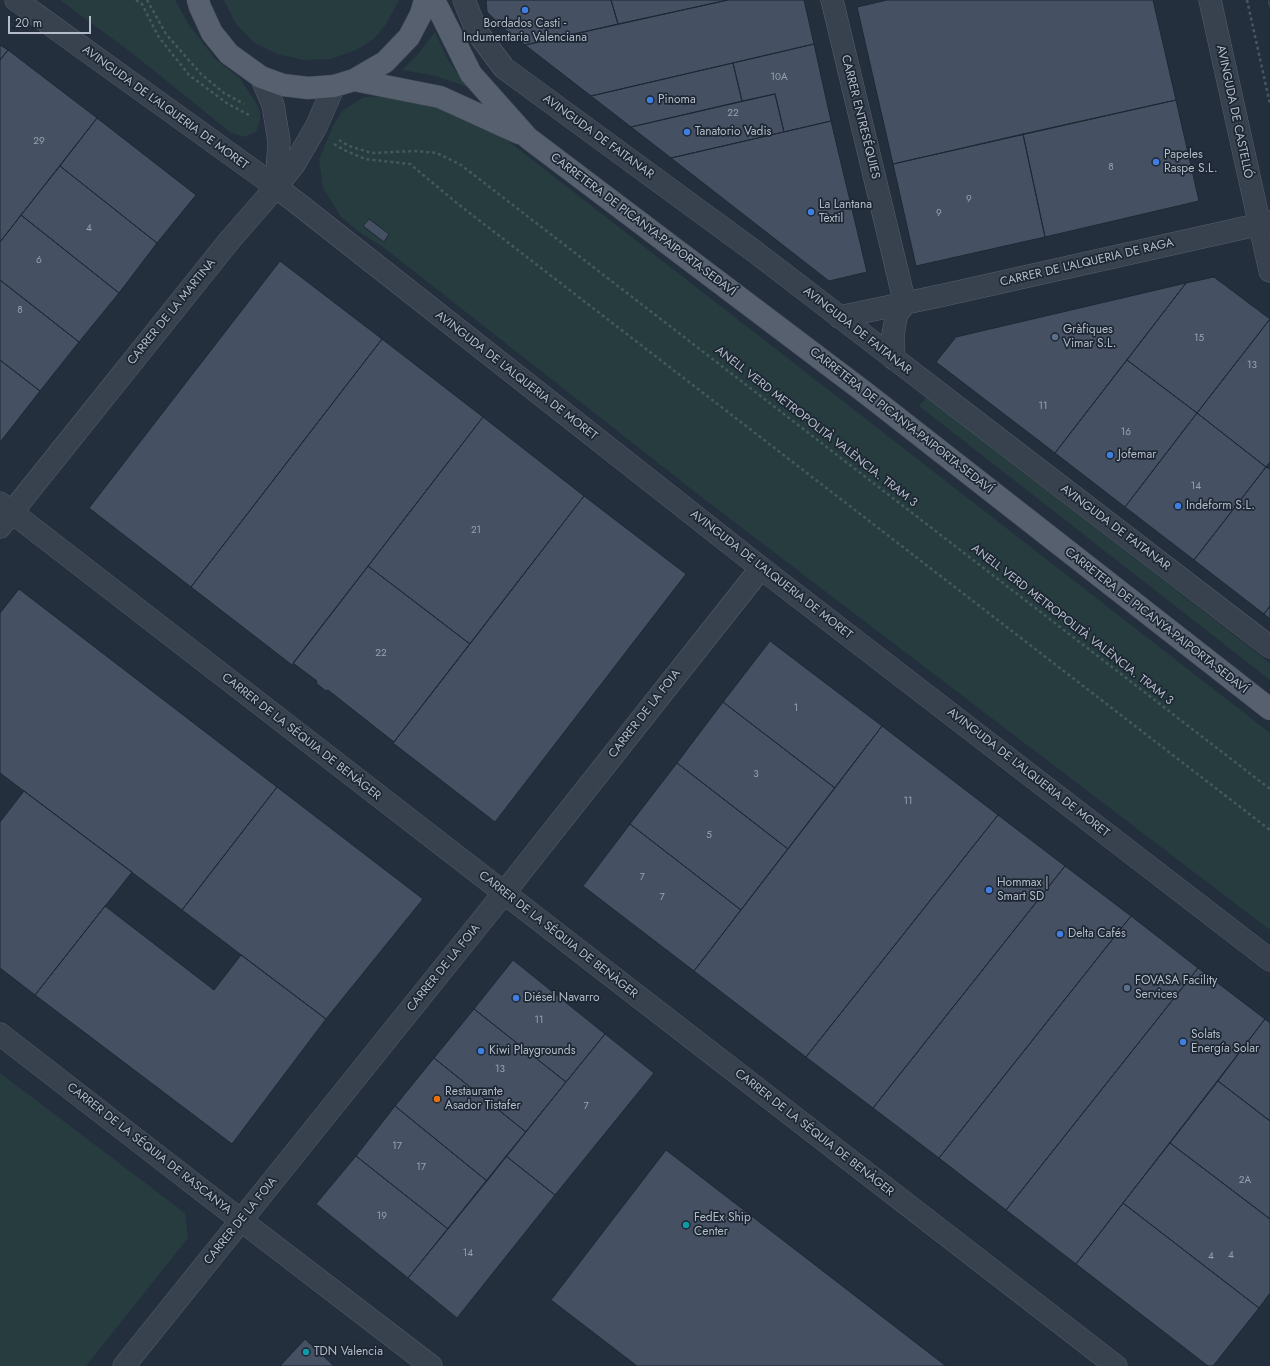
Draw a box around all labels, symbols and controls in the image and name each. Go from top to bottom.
marker: Bordados Casti - Indumentaria Valenciana [520,5,530,15]
scale bar [10,8,93,34]
text: 20 m [15,14,42,32]
place label: Bordados Casti - Indumentaria Valenciana [463,17,587,45]
street label: AVINGUDA DE L'ALQUERIA DE MORET [79,43,251,173]
street label: AVINGUDA DE CASTELLÓ [1213,44,1255,180]
street label: CARRER ENTRESÉQUIES [838,53,882,181]
house number: 10A [770,72,788,84]
street label: AVINGUDA DE FAITANAR [540,92,656,182]
place label: Pinoma [658,93,696,107]
marker: Pinoma [645,95,655,105]
house number: 22 [727,108,739,120]
place label: Tanatorio Vadis [695,125,771,139]
marker: Tanatorio Vadis [682,127,692,137]
house number: 29 [33,136,45,148]
place label: Papeles Raspe S.L. [1164,148,1217,176]
street label: CARRETERA DE PICANYA-PAIPORTA-SEDAVÍ [548,151,738,299]
marker: Papeles Raspe S.L. [1151,157,1161,167]
house number: 8 [1108,162,1114,174]
house number: 9 [966,194,972,206]
place label: La Lantana Tèxtil [819,198,872,226]
marker: La Lantana Tèxtil [806,207,816,217]
house number: 9 [936,208,942,220]
house number: 4 [86,223,92,235]
street label: CARRER DE L'ALQUERIA DE RAGA [999,236,1175,290]
house number: 6 [36,255,42,267]
street label: CARRER DE LA MARTINA [125,256,219,368]
street label: AVINGUDA DE FAITANAR [800,284,914,378]
house number: 8 [17,305,23,317]
street label: AVINGUDA DE L'ALQUERIA DE MORET [432,308,600,444]
place label: Gràfiques Vimar S.L. [1063,323,1116,351]
marker: Gràfiques Vimar S.L. [1050,332,1060,342]
house number: 15 [1194,333,1204,345]
street label: ANELL VERD METROPOLITÀ VALÈNCIA. TRAM 3 [712,344,920,510]
street label: CARRETERA DE PICANYA-PAIPORTA-SEDAVÍ [807,345,995,497]
house number: 13 [1247,360,1257,372]
house number: 11 [1039,401,1047,413]
house number: 16 [1121,427,1131,439]
place label: Jofemar [1118,448,1156,462]
marker: Jofemar [1105,450,1115,460]
house number: 14 [1191,481,1201,493]
street label: AVINGUDA DE FAITANAR [1057,482,1173,574]
place label: Indeform S.L. [1186,499,1255,513]
marker: Indeform S.L. [1173,501,1183,511]
street label: AVINGUDA DE L'ALQUERIA DE MORET [687,507,855,643]
house number: 21 [471,525,481,537]
street label: ANELL VERD METROPOLITÀ VALÈNCIA. TRAM 3 [968,542,1176,708]
street label: CARRETERA DE PICANYA-PAIPORTA-SEDAVÍ [1062,545,1250,697]
house number: 22 [375,648,387,660]
street label: CARRER DE LA FOIA [606,667,684,761]
street label: CARRER DE LA SÉQUIA DE BENÀGER [219,670,383,804]
house number: 1 [794,703,798,715]
street label: AVINGUDA DE L'ALQUERIA DE MORET [944,705,1112,841]
house number: 3 [753,769,759,781]
house number: 11 [904,796,912,808]
house number: 5 [706,830,712,842]
street label: CARRER DE LA SÉQUIA DE BENÀGER [476,868,640,1002]
house number: 7 [639,872,645,884]
place label: Hommax | Smart SD [997,876,1049,904]
marker: Hommax | Smart SD [984,885,994,895]
house number: 7 [659,892,665,904]
street label: CARRER DE LA FOIA [404,921,484,1015]
place label: Delta Cafés [1068,927,1126,941]
marker: Delta Cafés [1055,929,1065,939]
place label: FOVASA Facility Services [1135,974,1217,1002]
marker: FOVASA Facility Services [1122,983,1132,993]
place label: Diésel Navarro [524,991,600,1005]
marker: Diésel Navarro [511,993,521,1003]
house number: 11 [535,1015,543,1027]
place label: Solats Energía Solar [1191,1028,1259,1056]
marker: Solats Energía Solar [1178,1037,1188,1047]
place label: Kiwi Playgrounds [489,1044,576,1058]
marker: Kiwi Playgrounds [476,1046,486,1056]
house number: 13 [495,1064,505,1076]
street label: CARRER DE LA SÉQUIA DE BENÀGER [732,1066,896,1200]
street label: CARRER DE LA SÉQUIA DE RASCANYA [64,1080,234,1218]
place label: Restaurante Asador Tistafer [445,1085,521,1113]
marker: Restaurante Asador Tistafer [432,1094,442,1104]
house number: 7 [583,1101,589,1113]
house number: 17 [392,1141,402,1153]
house number: 17 [416,1162,426,1174]
street label: CARRER DE LA FOIA [201,1174,281,1268]
house number: 2A [1239,1175,1251,1187]
house number: 19 [377,1211,387,1223]
place label: FedEx Ship Center [694,1211,751,1239]
marker: FedEx Ship Center [681,1220,691,1230]
house number: 14 [463,1248,473,1260]
house number: 4 [1228,1250,1234,1262]
house number: 4 [1208,1251,1214,1263]
place label: TDN Valencia [314,1345,383,1359]
marker: TDN Valencia [301,1347,311,1357]

